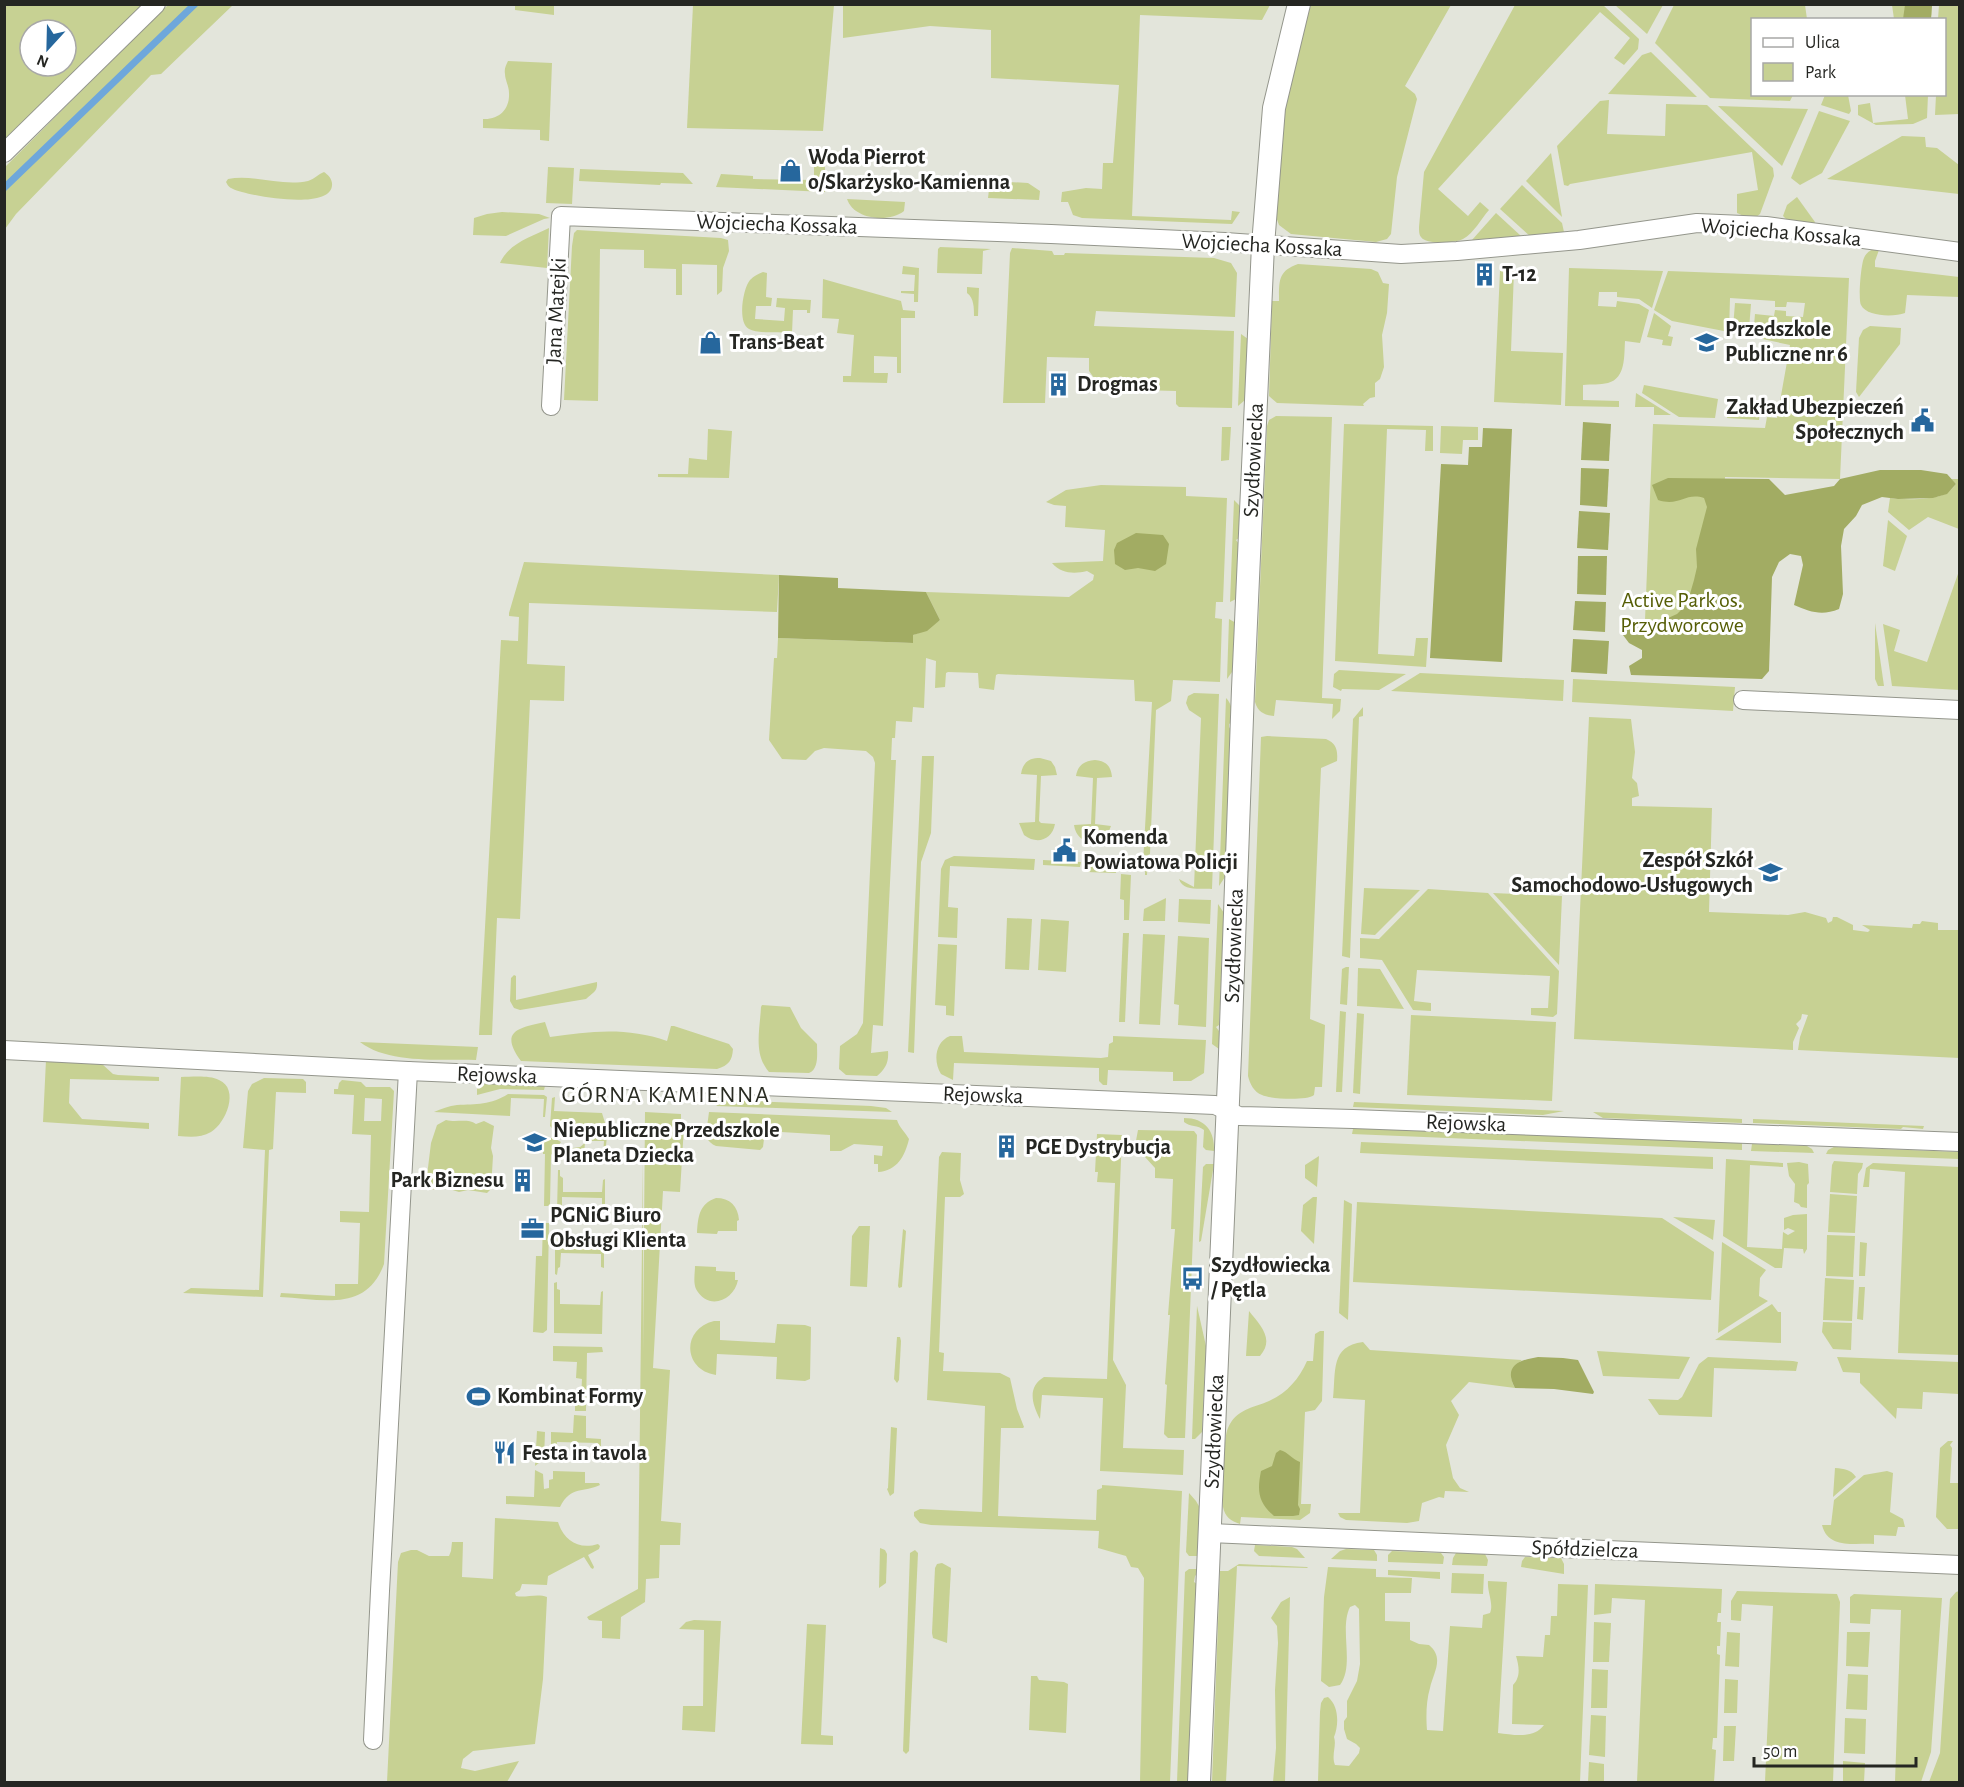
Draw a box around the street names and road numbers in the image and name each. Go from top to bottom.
street label: Wojciecha Kossaka [696,210,858,238]
street label: Wojciecha Kossaka [1700,214,1862,250]
street label: Wojciecha Kossaka [1181,230,1343,260]
street label: Jana Matejki [542,257,570,365]
street label: Szydłowiecka [1240,402,1267,518]
street label: Szydłowiecka [1221,888,1247,1003]
street label: Rejowska [456,1063,538,1087]
street label: Rejowska [942,1083,1024,1107]
street label: Rejowska [1425,1111,1507,1135]
street label: Szydłowiecka [1201,1374,1227,1489]
street label: Spółdzielcza [1531,1536,1639,1562]

